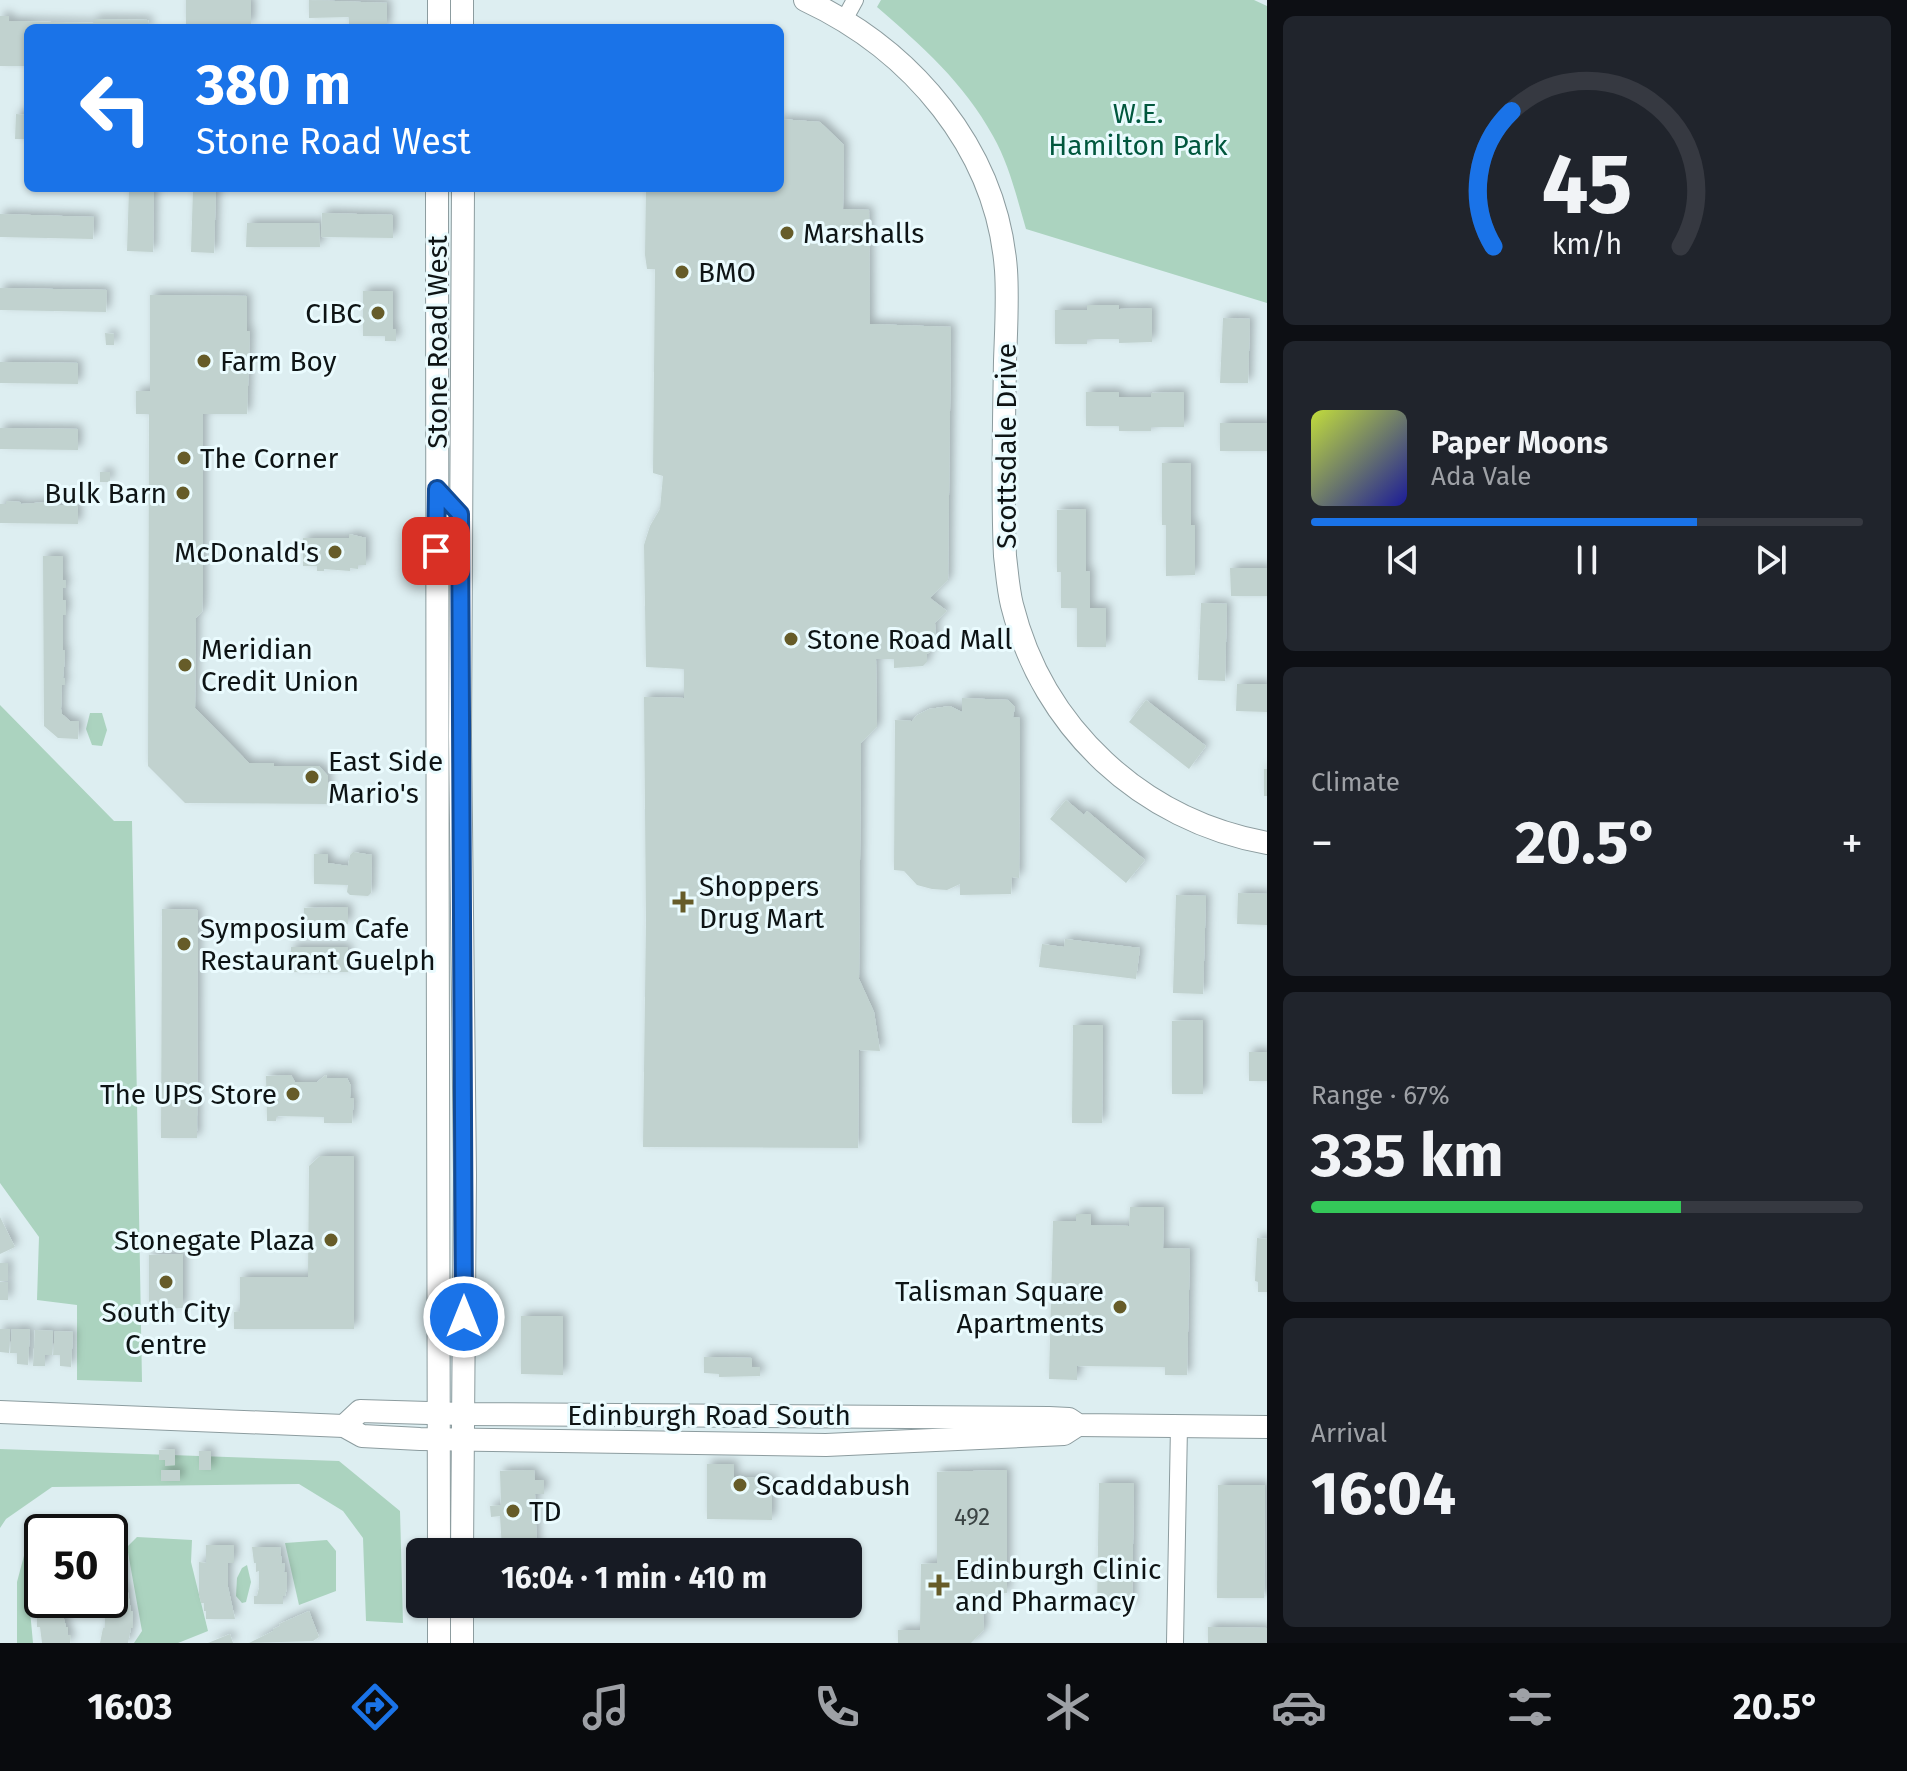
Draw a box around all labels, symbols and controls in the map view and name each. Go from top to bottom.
text: 380 m [196,52,351,119]
icon: left [64,56,168,160]
park label: W.E. Hamilton Park [1048,97,1228,162]
text: Stone Road West [196,120,471,164]
text: 45 [1542,134,1632,234]
place label: Marshalls [803,217,924,250]
marker: Marshalls [778,224,796,242]
text: km/h [1552,227,1622,262]
street label: Stone Road West [421,234,454,449]
place label: BMO [698,256,756,289]
marker: BMO [673,263,691,281]
place label: CIBC [305,297,362,330]
marker: CIBC [369,304,387,322]
street label: Scottsdale Drive [990,343,1023,549]
place label: Farm Boy [220,345,337,378]
marker: Farm Boy [195,352,213,370]
text: Paper Moons [1431,425,1608,461]
place label: The Corner [200,442,339,475]
marker: The Corner [175,449,193,467]
text: Ada Vale [1431,461,1531,492]
place label: Bulk Barn [44,477,167,510]
marker: Bulk Barn [174,484,192,502]
pin [402,517,470,585]
icon: arrive [414,529,458,573]
place label: McDonald's [174,536,319,569]
icon: previous [1381,538,1425,582]
icon: pause [1565,538,1609,582]
icon: next [1749,538,1793,582]
marker: McDonald's [326,543,344,561]
place label: Stone Road Mall [807,623,1013,656]
marker: Stone Road Mall [782,630,800,648]
place label: Meridian Credit Union [201,633,359,698]
marker: Meridian Credit Union [176,656,194,674]
place label: East Side Mario's [328,745,443,810]
text: Climate [1311,767,1400,798]
marker: East Side Mario's [303,768,321,786]
text: 20.5° [1515,807,1659,879]
text: − [1311,817,1333,870]
text: + [1841,817,1863,870]
place label: Shoppers Drug Mart [699,870,825,935]
marker: Shoppers Drug Mart [674,893,692,911]
place label: Symposium Cafe Restaurant Guelph [200,912,436,977]
marker: Symposium Cafe Restaurant Guelph [175,935,193,953]
place label: The UPS Store [100,1078,277,1111]
text: Range · 67% [1311,1080,1450,1111]
marker: The UPS Store [284,1085,302,1103]
text: 335 km [1311,1120,1504,1192]
place label: Stonegate Plaza [114,1224,315,1257]
marker: Stonegate Plaza [322,1231,340,1249]
marker: South City Centre [157,1273,175,1291]
position arrow [422,1275,506,1359]
place label: Talisman Square Apartments [895,1275,1104,1340]
place label: South City Centre [101,1296,231,1361]
marker: Talisman Square Apartments [1111,1298,1129,1316]
street label: Edinburgh Road South [567,1399,851,1432]
text: Arrival [1311,1418,1387,1449]
text: 16:04 [1311,1458,1456,1530]
place label: Scaddabush [756,1469,911,1502]
marker: Scaddabush [731,1476,749,1494]
place label: TD [529,1495,562,1528]
marker: TD [504,1502,522,1520]
house number: 492 [954,1503,990,1531]
speed limit sign: 50 [24,1514,128,1618]
place label: Edinburgh Clinic and Pharmacy [955,1553,1161,1618]
text: 16:04 · 1 min · 410 m [501,1560,767,1596]
marker: Edinburgh Clinic and Pharmacy [930,1576,948,1594]
icon: directions [347,1679,403,1735]
icon: music [578,1679,634,1735]
icon: phone [809,1679,865,1735]
icon: climate [1040,1679,1096,1735]
icon: car [1271,1679,1327,1735]
icon: filters [1502,1679,1558,1735]
text: 16:03 [87,1685,173,1729]
text: 20.5° [1733,1685,1819,1729]

